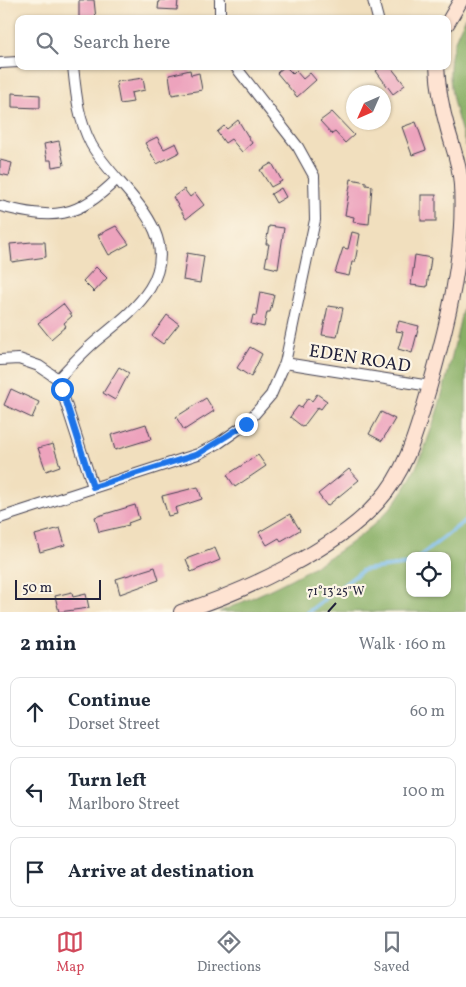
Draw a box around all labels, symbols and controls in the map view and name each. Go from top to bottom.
search box [15,15,451,70]
icon: search [33,29,61,57]
text: Search here [73,30,170,56]
north arrow [346,85,391,130]
street label: EDEN ROAD [307,339,412,380]
route start [51,378,74,401]
route end [235,413,258,436]
map controls [406,552,451,597]
button: locate [406,552,451,597]
scale bar [15,577,101,600]
text: 50 m [22,579,52,598]
text: 71°13'25"W [307,584,365,600]
text: 2 min [20,630,77,659]
text: Walk · 160 m [359,634,446,656]
text: Continue [68,688,151,714]
icon: ahead [21,698,49,726]
text: 60 m [410,701,445,723]
text: Dorset Street [68,714,160,736]
text: Turn left [68,768,147,794]
icon: left [21,778,49,806]
text: 100 m [402,781,445,803]
text: Marlboro Street [68,794,180,816]
icon: arrive [21,858,49,886]
text: Arrive at destination [68,859,254,885]
tab: Map [56,928,84,977]
tab: Directions [197,928,261,977]
tab: Saved [374,928,410,977]

